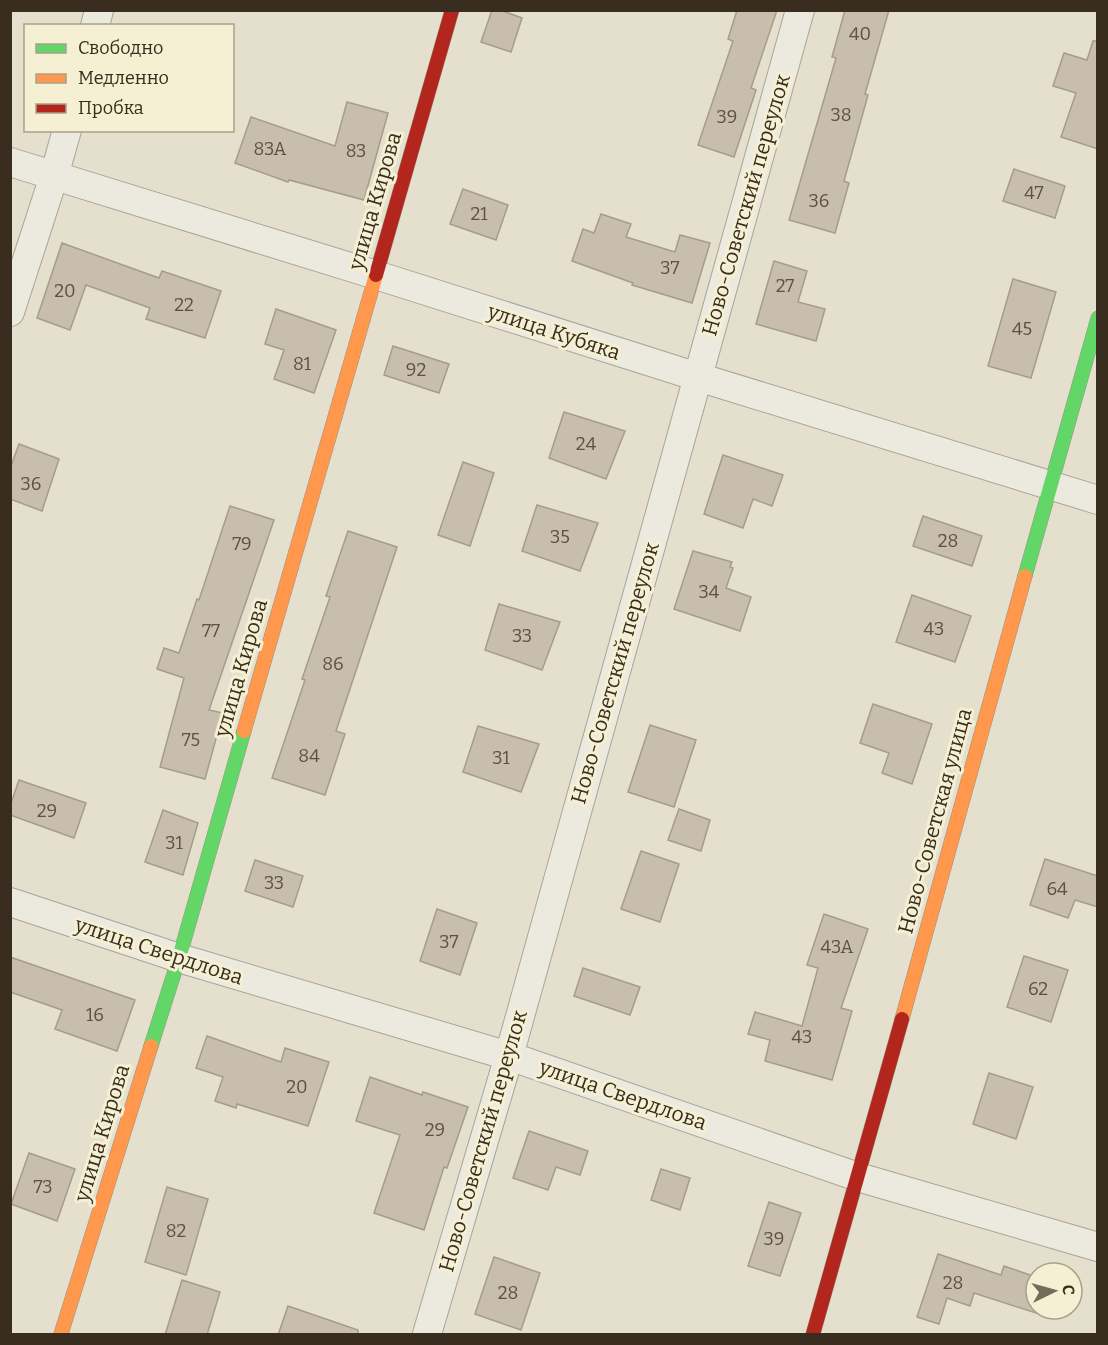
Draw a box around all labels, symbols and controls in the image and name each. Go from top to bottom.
house number: 40 [849,23,871,45]
legend [24,24,234,132]
text: Свободно [78,37,163,59]
text: Медленно [78,67,169,89]
street label: Ново-Советский переулок [696,71,796,339]
text: Пробка [78,97,144,119]
house number: 38 [830,104,852,126]
house number: 39 [717,106,737,128]
street label: улица Кирова [343,128,407,274]
house number: 83А [254,138,287,160]
house number: 83 [346,140,366,162]
house number: 47 [1024,182,1044,204]
house number: 36 [809,190,829,212]
house number: 21 [470,203,488,225]
house number: 37 [660,257,680,279]
house number: 27 [776,275,794,297]
house number: 20 [54,280,76,302]
house number: 22 [174,294,194,316]
street label: улица Кубяка [483,298,624,366]
house number: 45 [1012,318,1032,340]
house number: 81 [293,353,312,375]
house number: 92 [406,359,426,381]
house number: 24 [576,433,597,455]
house number: 36 [21,473,41,495]
house number: 35 [550,526,570,548]
house number: 28 [938,530,958,552]
house number: 79 [232,533,252,555]
street label: Ново-Советский переулок [565,539,665,807]
house number: 34 [699,581,720,603]
street label: улица Кирова [209,595,273,741]
house number: 43 [924,618,944,640]
house number: 77 [202,620,220,642]
house number: 33 [512,625,532,647]
house number: 86 [322,653,344,675]
street label: Ново-Советская улица [892,705,978,936]
house number: 75 [182,729,200,751]
house number: 84 [298,745,320,767]
house number: 31 [492,747,510,769]
house number: 29 [37,800,57,822]
house number: 31 [165,832,183,854]
house number: 33 [264,872,284,894]
house number: 64 [1046,878,1068,900]
street label: улица Свердлова [71,911,247,991]
house number: 37 [439,931,459,953]
house number: 43А [821,936,854,958]
house number: 62 [1028,978,1048,1000]
house number: 16 [86,1004,104,1026]
street label: Ново-Советский переулок [433,1007,533,1275]
house number: 43 [792,1026,812,1048]
street label: улица Свердлова [535,1054,711,1136]
street label: улица Кирова [68,1061,135,1206]
house number: 20 [286,1076,308,1098]
house number: 29 [425,1119,445,1141]
house number: 73 [34,1176,52,1198]
house number: 82 [166,1220,186,1242]
house number: 39 [764,1228,784,1250]
north arrow [1024,1261,1084,1321]
house number: 28 [943,1272,963,1294]
house number: 28 [498,1282,518,1304]
text: С [1059,1284,1078,1296]

